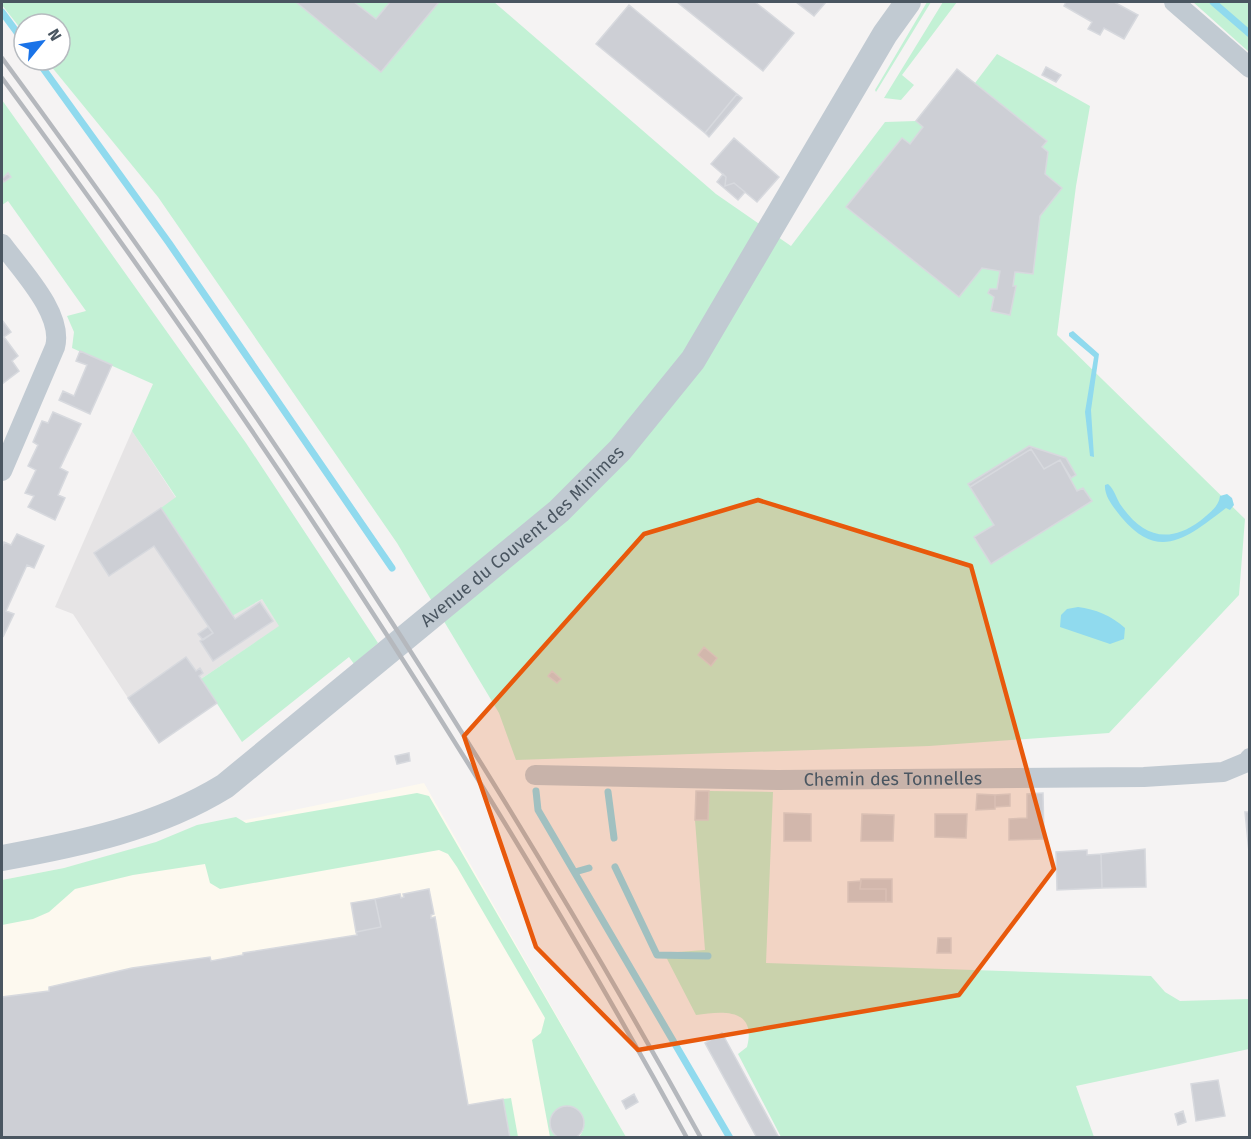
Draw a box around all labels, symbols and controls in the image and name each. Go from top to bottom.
north arrow [12,12,72,72]
text: N [44,25,65,44]
street label: Avenue du Couvent des Minimes [416,441,629,632]
street label: Chemin des Tonnelles [804,767,982,791]

